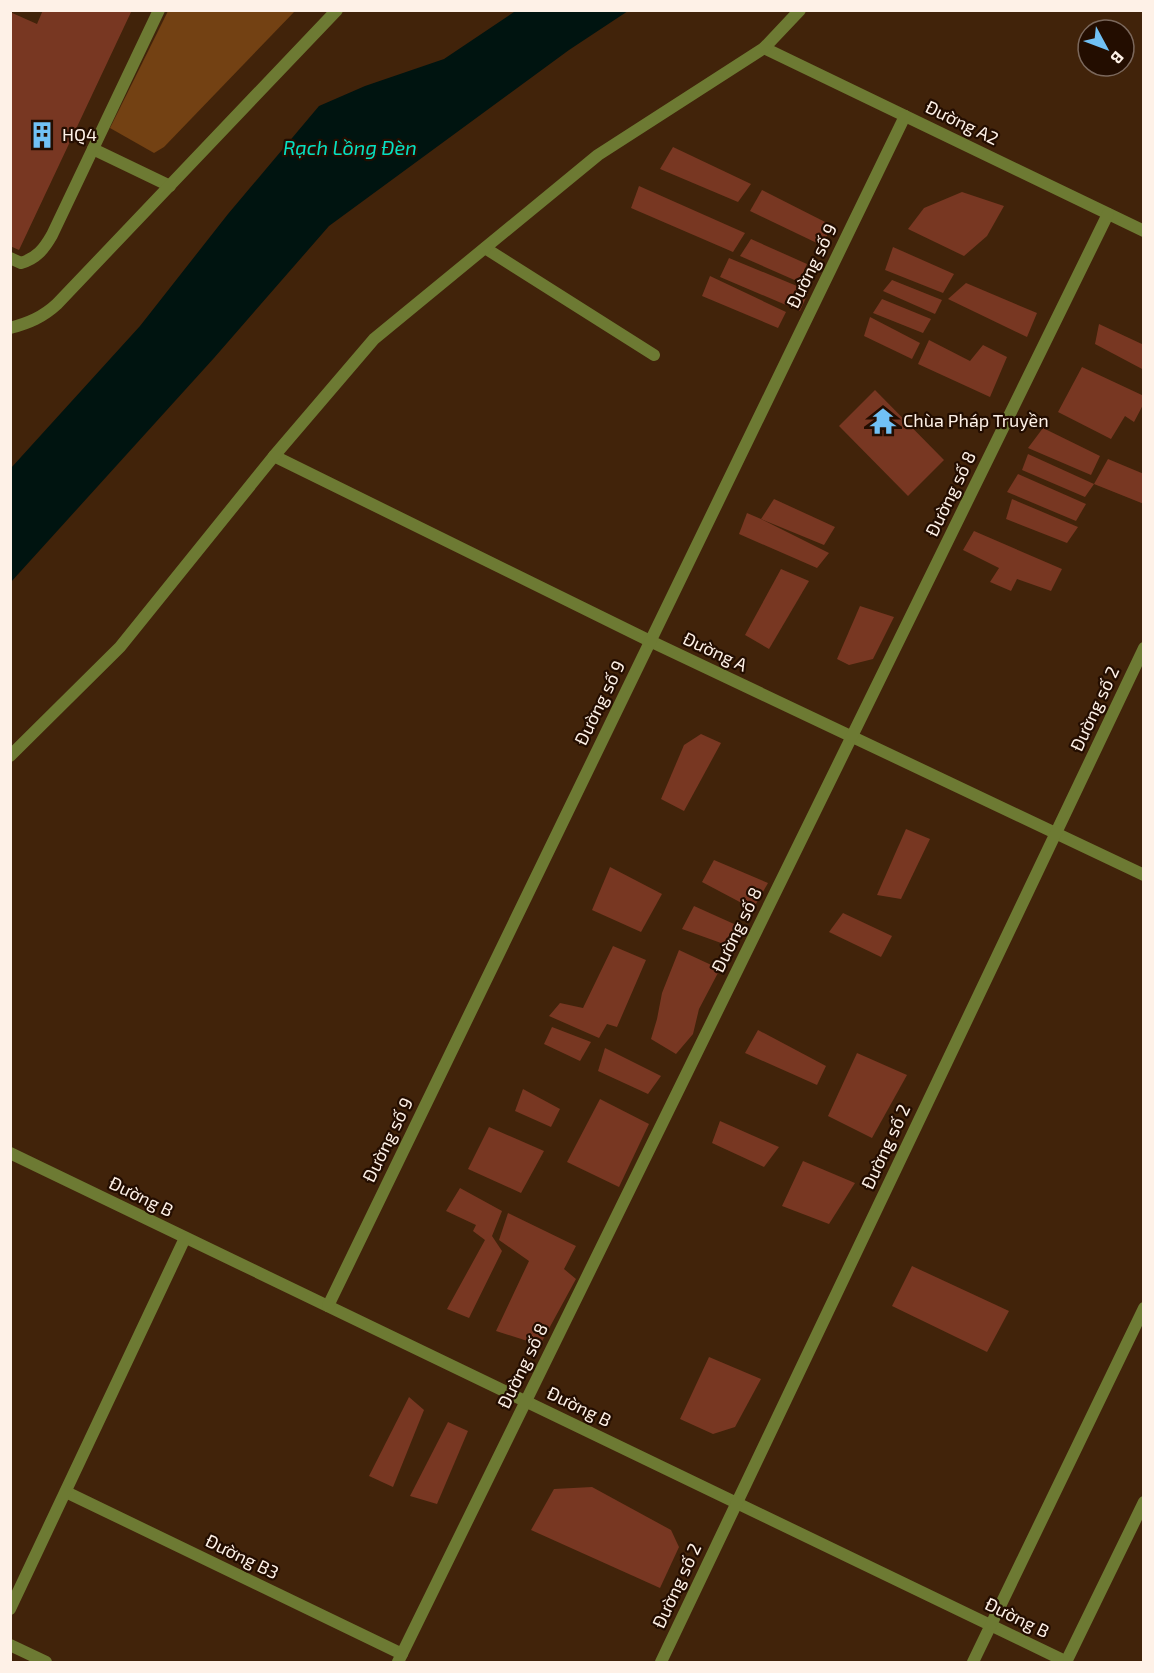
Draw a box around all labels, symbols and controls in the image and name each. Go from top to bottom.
north arrow [1076,18,1136,78]
text: B [1107,48,1128,68]
street label: Đường A2 [922,95,1003,149]
building icon: HQ4 [27,120,57,150]
place label: HQ4 [62,123,97,145]
water label: Rạch Lồng Đèn [283,135,417,159]
street label: Đường số 9 [781,220,841,311]
temple icon: Chùa Pháp Truyền [868,406,898,436]
place label: Chùa Pháp Truyền [903,409,1049,431]
street label: Đường số 8 [920,447,980,540]
street label: Đường A [680,627,752,676]
street label: Đường số 9 [569,657,629,748]
street label: Đường số 2 [1065,663,1123,755]
street label: Đường số 8 [706,883,766,976]
street label: Đường số 9 [357,1094,417,1185]
street label: Đường số 2 [856,1101,914,1193]
street label: Đường B [106,1171,177,1221]
street label: Đường số 8 [492,1319,552,1412]
street label: Đường B [544,1381,615,1431]
street label: Đường B3 [202,1529,283,1583]
street label: Đường số 2 [647,1540,705,1632]
street label: Đường B [982,1592,1053,1642]

